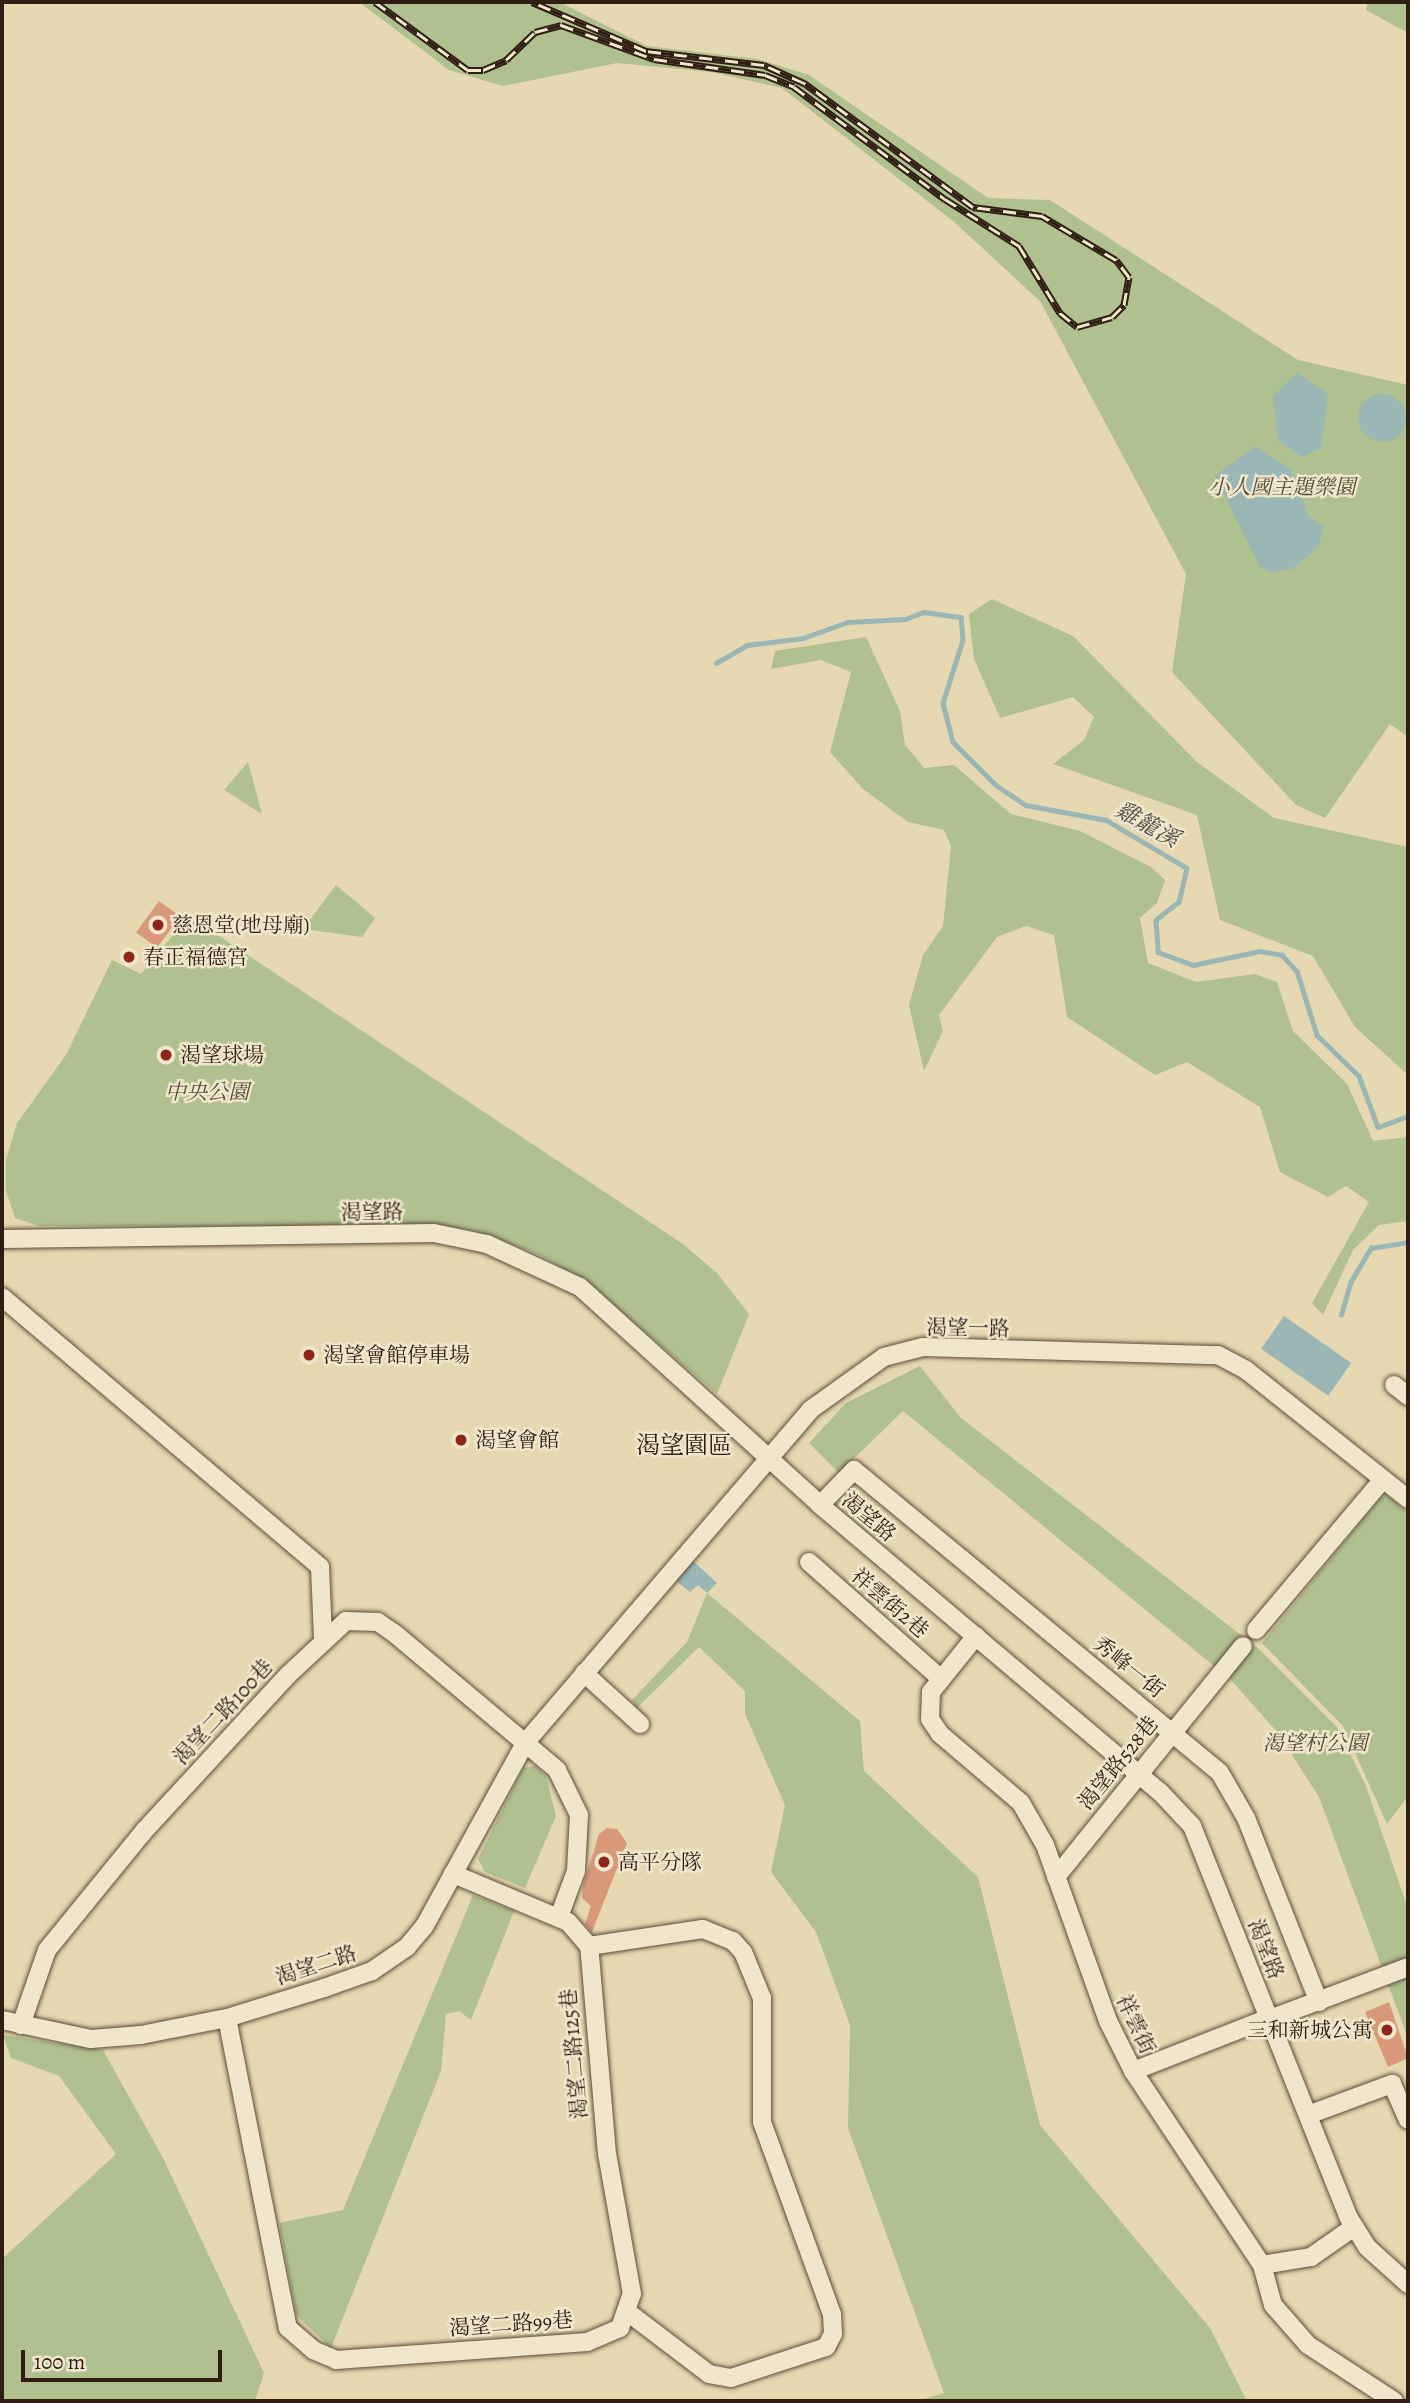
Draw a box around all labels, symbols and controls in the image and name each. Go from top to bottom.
park label: 小人國主題樂園 [1209,474,1355,500]
water label: 雞籠溪 [1110,796,1184,854]
place label: 慈恩堂(地母廟) [172,912,310,938]
marker: 慈恩堂(地母廟) [150,917,166,933]
place label: 春正福德宮 [143,944,248,970]
marker: 春正福德宮 [121,949,137,965]
place label: 渴望球場 [180,1042,264,1068]
marker: 渴望球場 [158,1047,174,1063]
park label: 中央公園 [165,1079,249,1105]
street label: 渴望路 [340,1199,404,1225]
street label: 渴望一路 [926,1315,1010,1341]
place label: 渴望會館停車場 [323,1342,470,1368]
marker: 渴望會館停車場 [301,1347,317,1363]
place label: 渴望會館 [475,1427,559,1453]
marker: 渴望會館 [453,1432,469,1448]
district label: 渴望園區 [636,1432,732,1460]
street label: 渴望路 [837,1487,901,1547]
street label: 祥雲街2巷 [846,1563,934,1643]
street label: 秀峰一街 [1088,1631,1170,1703]
street label: 渴望二路100巷 [168,1654,278,1770]
street label: 渴望路528巷 [1073,1711,1163,1815]
park label: 渴望村公園 [1263,1730,1367,1756]
place label: 高平分隊 [618,1849,702,1875]
marker: 高平分隊 [596,1854,612,1870]
street label: 渴望路 [1243,1915,1289,1983]
street label: 渴望二路 [272,1940,360,1990]
street label: 渴望二路125巷 [556,1988,592,2120]
street label: 祥雲街 [1111,1990,1161,2058]
place label: 三和新城公寓 [1247,2017,1373,2043]
marker: 三和新城公寓 [1379,2022,1395,2038]
street label: 渴望二路99巷 [448,2307,574,2341]
scale bar [24,2336,226,2380]
text: 100 m [34,2348,85,2376]

